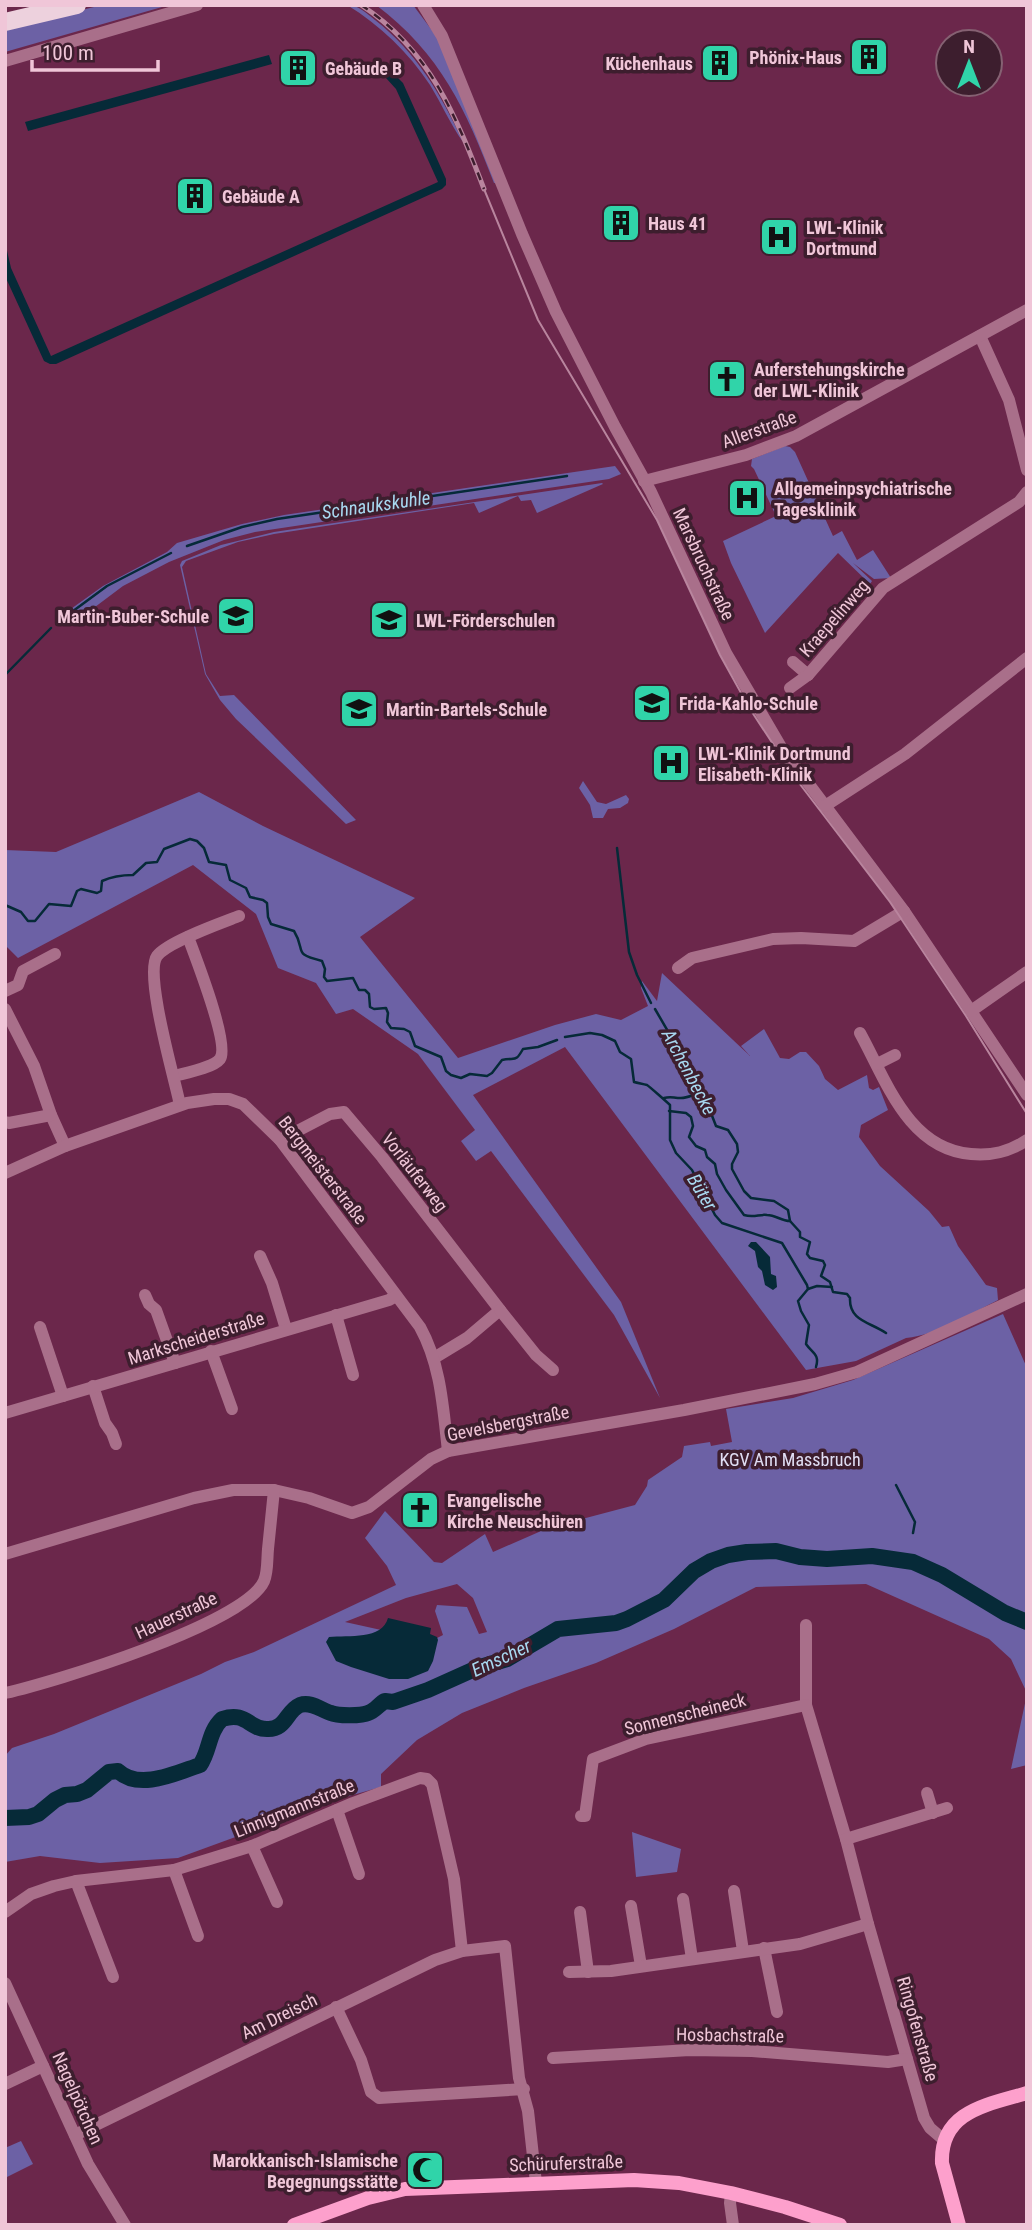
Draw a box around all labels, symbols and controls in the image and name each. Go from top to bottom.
scale bar [32,28,158,72]
north arrow [934,28,1004,98]
text: N [963,35,975,58]
building icon: Phönix-Haus [848,36,890,78]
text: 100 m [42,41,94,65]
building icon: Küchenhaus [699,42,741,84]
building icon: Gebäude B [277,47,319,89]
place label: Phönix-Haus [749,47,842,68]
place label: Küchenhaus [605,53,693,74]
place label: Gebäude B [325,58,402,79]
building icon: Gebäude A [174,175,216,217]
place label: Gebäude A [222,186,300,207]
building icon: Haus 41 [600,202,642,244]
place label: Haus 41 [648,213,707,234]
hospital icon: LWL-Klinik Dortmund [758,216,800,258]
place label: LWL-Klinik Dortmund [806,217,884,259]
church icon: Auferstehungskirche der LWL-Klinik [706,358,748,400]
place label: Auferstehungskirche der LWL-Klinik [754,359,905,401]
street label: Allerstraße [719,406,799,452]
hospital icon: Allgemeinpsychiatrische Tagesklinik [726,477,768,519]
place label: Allgemeinpsychiatrische Tagesklinik [774,478,952,520]
water label: Schnaukskuhle [320,486,432,524]
street label: Marsbruchstraße [669,505,739,623]
street label: Kraepelinweg [795,575,873,661]
school or university icon: Martin-Buber-Schule [215,595,257,637]
school or university icon: LWL-Förderschulen [368,599,410,641]
place label: Martin-Buber-Schule [57,606,209,627]
place label: LWL-Förderschulen [416,610,555,631]
school or university icon: Frida-Kahlo-Schule [631,682,673,724]
school or university icon: Martin-Bartels-Schule [338,688,380,730]
place label: Frida-Kahlo-Schule [679,693,818,714]
place label: Martin-Bartels-Schule [386,699,547,720]
hospital icon: LWL-Klinik Dortmund Elisabeth-Klinik [650,742,692,784]
place label: LWL-Klinik Dortmund Elisabeth-Klinik [698,743,851,785]
water label: Archenbecke [656,1024,721,1119]
street label: Bergmeisterstraße [274,1112,372,1228]
street label: Vorläuferweg [378,1128,452,1216]
water label: Büter [682,1170,722,1215]
street label: Markscheiderstraße [125,1307,267,1369]
street label: Gevelsbergstraße [445,1401,571,1445]
park label: KGV Am Massbruch [719,1449,861,1470]
church icon: Evangelische Kirche Neuschüren [399,1489,441,1531]
place label: Evangelische Kirche Neuschüren [447,1490,583,1532]
street label: Hauerstraße [132,1587,220,1643]
water label: Emscher [468,1634,535,1682]
street label: Sonnenscheineck [622,1689,748,1739]
street label: Linnigmannstraße [231,1774,357,1842]
street label: Ringofenstraße [893,1974,943,2084]
street label: Am Dreisch [238,1989,320,2043]
street label: Hosbachstraße [676,2024,784,2046]
street label: Nagelpötchen [48,2049,108,2147]
mosque icon: Marokkanisch-Islamische Begegnungsstätte [404,2149,446,2191]
place label: Marokkanisch-Islamische Begegnungsstätte [213,2150,398,2192]
street label: Schüruferstraße [509,2151,623,2175]

